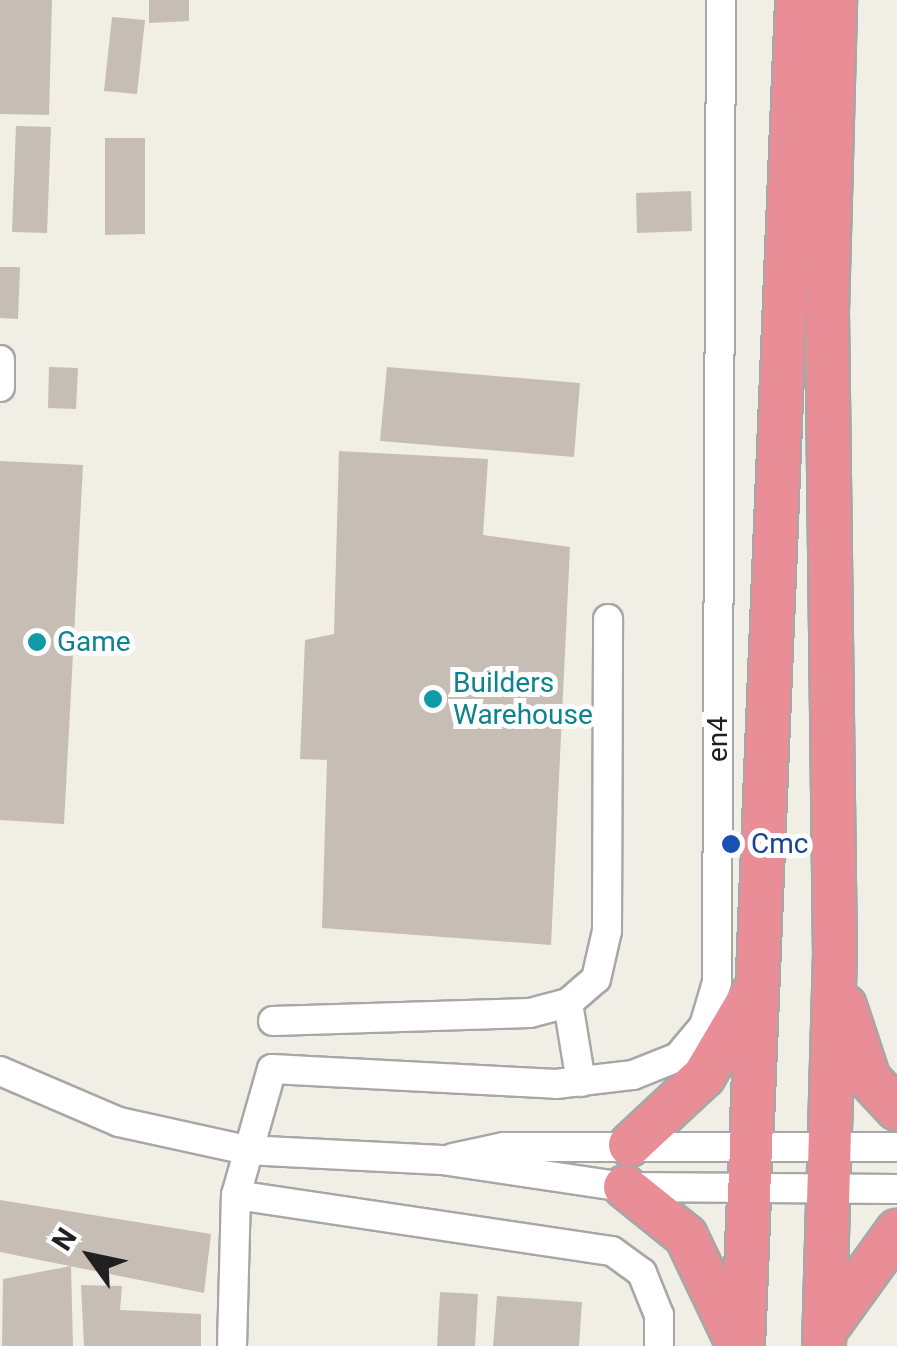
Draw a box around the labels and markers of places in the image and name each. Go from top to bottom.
place label: Game [57,625,131,659]
marker: Game [26,631,48,653]
place label: Builders Warehouse [453,666,593,732]
marker: Builders Warehouse [422,688,444,710]
place label: Cmc [751,827,808,861]
marker: Cmc [720,833,742,855]

